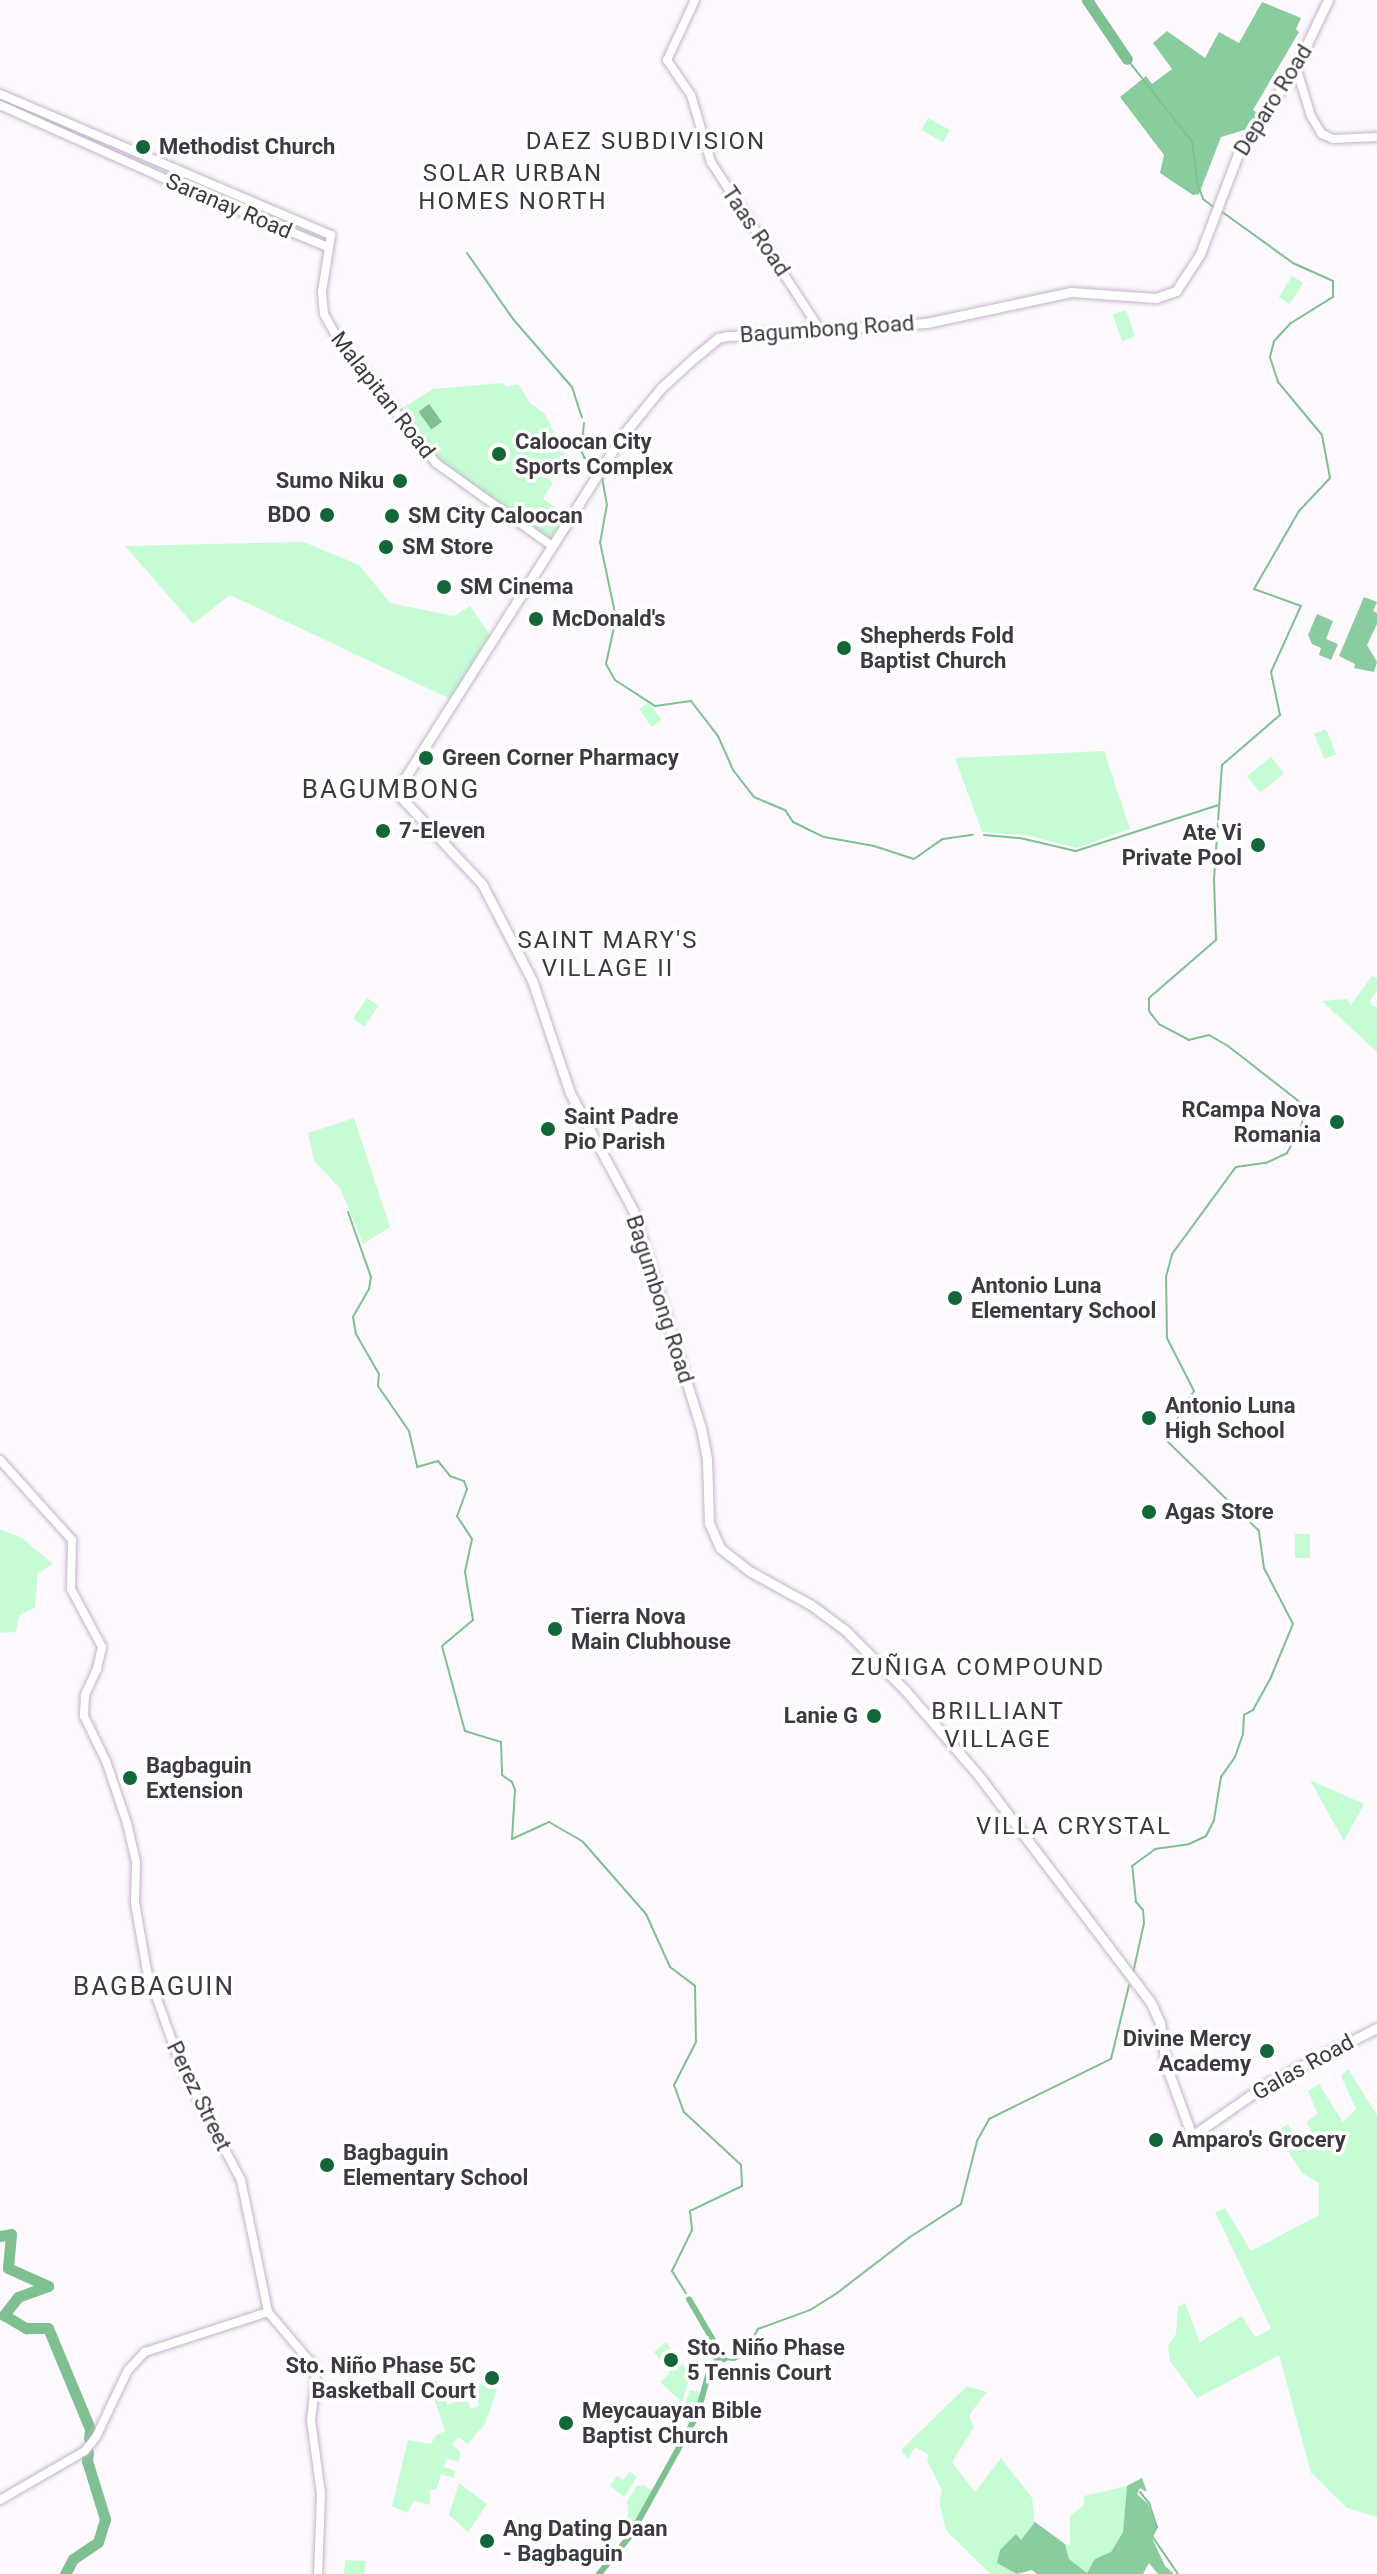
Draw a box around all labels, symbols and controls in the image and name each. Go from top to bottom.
street label: Deparo Road [1228,40,1318,160]
district label: DAEZ SUBDIVISION [526,128,766,156]
place label: Methodist Church [159,134,335,160]
marker: Methodist Church [134,138,152,156]
district label: SOLAR URBAN HOMES NORTH [418,160,608,216]
street label: Saranay Road [162,168,296,244]
street label: Taas Road [716,181,796,281]
street label: Bagumbong Road [739,310,915,348]
street label: Malapitan Road [325,326,441,464]
place label: Caloocan City Sports Complex [515,428,673,480]
marker: Caloocan City Sports Complex [490,445,508,463]
place label: Sumo Niku [276,468,384,494]
marker: Sumo Niku [391,472,409,490]
place label: BDO [267,502,311,528]
place label: SM City Caloocan [408,503,583,529]
marker: BDO [318,506,336,524]
marker: SM City Caloocan [383,507,401,525]
place label: SM Store [402,534,493,560]
marker: SM Store [377,538,395,556]
place label: SM Cinema [460,574,574,600]
marker: SM Cinema [435,578,453,596]
place label: McDonald's [552,606,666,632]
marker: McDonald's [527,610,545,628]
place label: Shepherds Fold Baptist Church [860,622,1014,674]
marker: Shepherds Fold Baptist Church [835,639,853,657]
place label: Green Corner Pharmacy [442,745,679,771]
marker: Green Corner Pharmacy [417,749,435,767]
district label: BAGUMBONG [302,774,480,806]
place label: 7-Eleven [399,818,485,844]
place label: Ate Vi Private Pool [1122,819,1242,870]
marker: 7-Eleven [374,822,392,840]
marker: Ate Vi Private Pool [1249,836,1267,854]
district label: SAINT MARY'S VILLAGE II [517,927,699,983]
place label: RCampa Nova Romania [1182,1096,1321,1148]
place label: Saint Padre Pio Parish [564,1103,678,1154]
marker: RCampa Nova Romania [1328,1113,1346,1131]
marker: Saint Padre Pio Parish [539,1120,557,1138]
street label: Bagumbong Road [620,1212,700,1386]
place label: Antonio Luna Elementary School [971,1272,1156,1324]
marker: Antonio Luna Elementary School [946,1289,964,1307]
place label: Antonio Luna High School [1165,1392,1295,1444]
marker: Antonio Luna High School [1140,1409,1158,1427]
place label: Agas Store [1165,1499,1274,1525]
marker: Agas Store [1140,1503,1158,1521]
place label: Tierra Nova Main Clubhouse [571,1603,731,1654]
marker: Tierra Nova Main Clubhouse [546,1620,564,1638]
district label: ZUÑIGA COMPOUND [851,1654,1105,1682]
district label: BRILLIANT VILLAGE [931,1698,1065,1754]
place label: Lanie G [784,1703,858,1729]
marker: Lanie G [865,1707,883,1725]
place label: Bagbaguin Extension [146,1752,252,1804]
marker: Bagbaguin Extension [121,1769,139,1787]
district label: VILLA CRYSTAL [976,1813,1172,1841]
district label: BAGBAGUIN [73,1971,235,2003]
place label: Divine Mercy Academy [1123,2025,1251,2076]
street label: Galas Road [1248,2028,1358,2106]
street label: Perez Street [161,2037,237,2155]
marker: Divine Mercy Academy [1258,2042,1276,2060]
place label: Amparo's Grocery [1172,2127,1346,2153]
marker: Amparo's Grocery [1147,2131,1165,2149]
place label: Bagbaguin Elementary School [343,2139,528,2190]
marker: Bagbaguin Elementary School [318,2156,336,2174]
place label: Sto. Niño Phase 5 Tennis Court [687,2334,845,2386]
marker: Sto. Niño Phase 5 Tennis Court [662,2351,680,2369]
place label: Sto. Niño Phase 5C Basketball Court [286,2352,476,2404]
marker: Sto. Niño Phase 5C Basketball Court [483,2369,501,2387]
place label: Meycauayan Bible Baptist Church [582,2397,762,2448]
marker: Meycauayan Bible Baptist Church [557,2414,575,2432]
place label: Ang Dating Daan - Bagbaguin [503,2515,668,2566]
marker: Ang Dating Daan - Bagbaguin [478,2532,496,2550]

